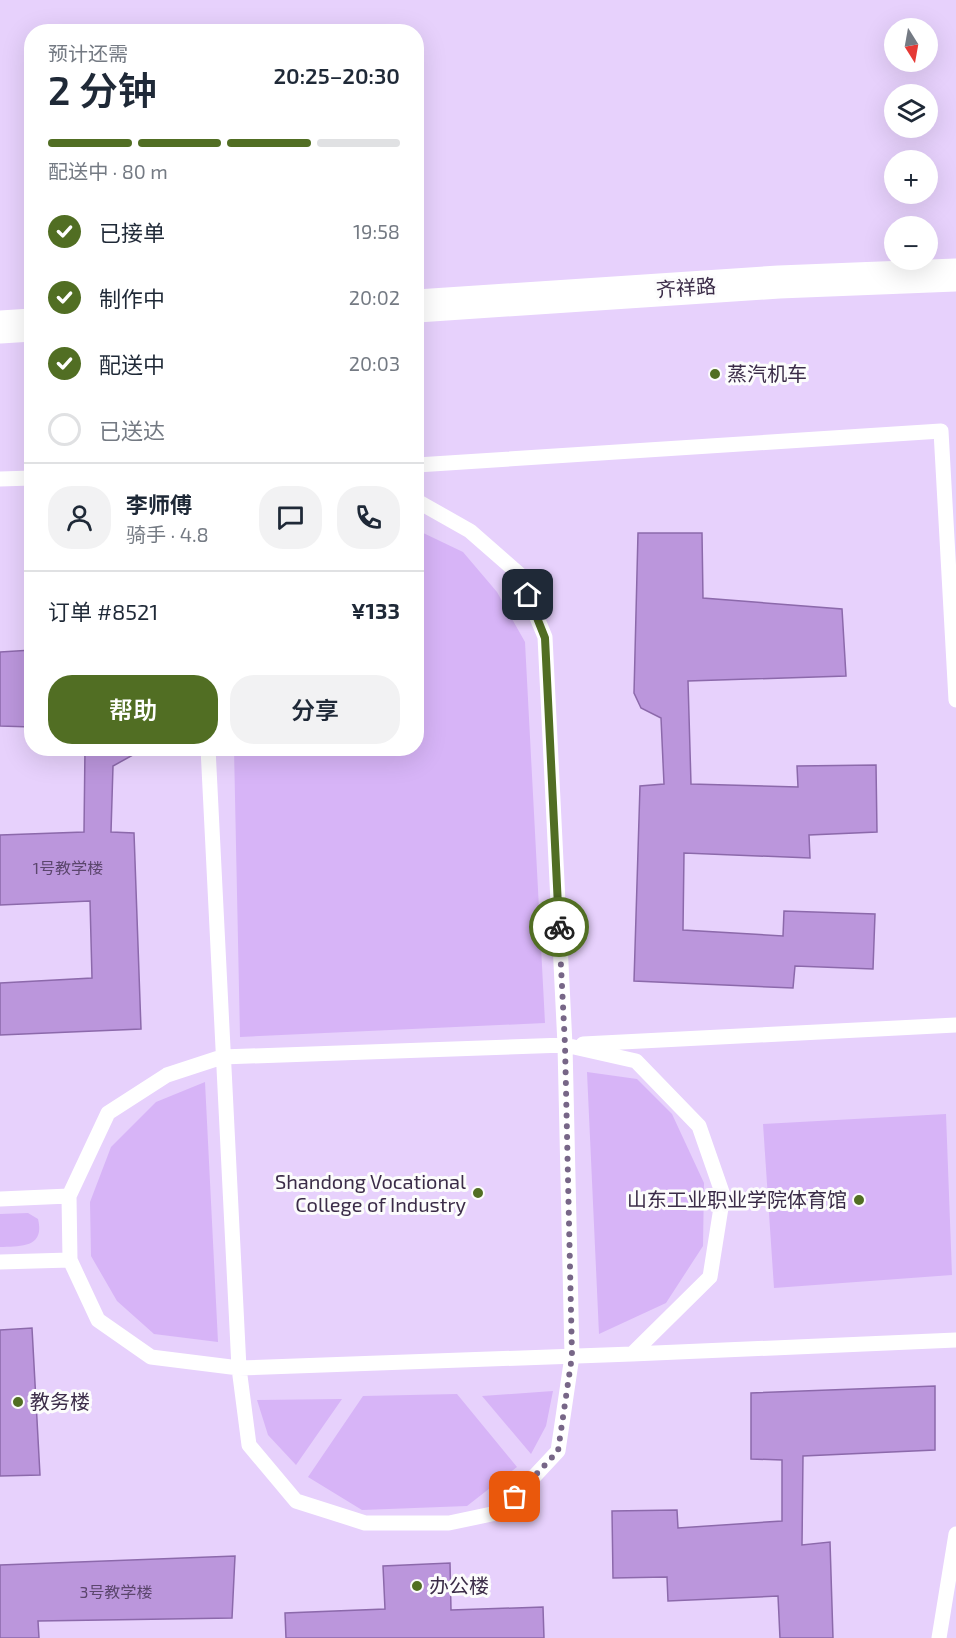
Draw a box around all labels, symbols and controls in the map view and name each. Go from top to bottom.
north arrow [884,18,938,72]
map controls [884,18,938,270]
text: 预计还需 [48,41,128,65]
text: 20:25–20:30 [273,62,400,88]
text: 2 分钟 [48,66,157,113]
button: layers [884,84,938,138]
button: + [884,150,938,204]
text: 配送中 · 80 m [48,159,168,183]
icon: check [48,215,81,248]
button: − [884,216,938,270]
text: 已接单 [99,219,165,245]
text: 19:58 [353,219,400,243]
street label: 齐祥路 [655,273,717,301]
icon: check [48,281,81,314]
text: 制作中 [99,285,165,311]
text: 20:02 [349,285,400,309]
icon: check [48,347,81,380]
text: 配送中 [99,351,165,377]
text: 20:03 [349,351,400,375]
place label: 蒸汽机车 [727,361,807,385]
marker: 蒸汽机车 [708,367,722,381]
text: 已送达 [99,417,165,443]
button: person [48,486,111,549]
button: chat [259,486,322,549]
button: phone [337,486,400,549]
text: 李师傅 [126,491,192,517]
text: 骑手 · 4.8 [126,522,209,546]
pin [502,569,553,620]
icon: home [511,578,544,611]
text: ¥133 [351,597,400,623]
text: 订单 #8521 [48,598,158,624]
button: 帮助 [48,675,218,744]
button: 分享 [230,675,400,744]
house number: 1号教学楼 [33,858,103,877]
courier [529,897,589,957]
icon: bike [543,911,576,944]
place label: Shandong Vocational College of Industry [275,1169,466,1216]
marker: Shandong Vocational College of Industry [471,1186,485,1200]
place label: 山东工业职业学院体育馆 [627,1187,847,1211]
marker: 山东工业职业学院体育馆 [852,1193,866,1207]
place label: 教务楼 [30,1389,90,1413]
marker: 教务楼 [11,1395,25,1409]
pin [489,1471,540,1522]
icon: bag [498,1480,531,1513]
place label: 办公楼 [429,1573,489,1597]
marker: 办公楼 [410,1579,424,1593]
house number: 3号教学楼 [80,1582,152,1601]

